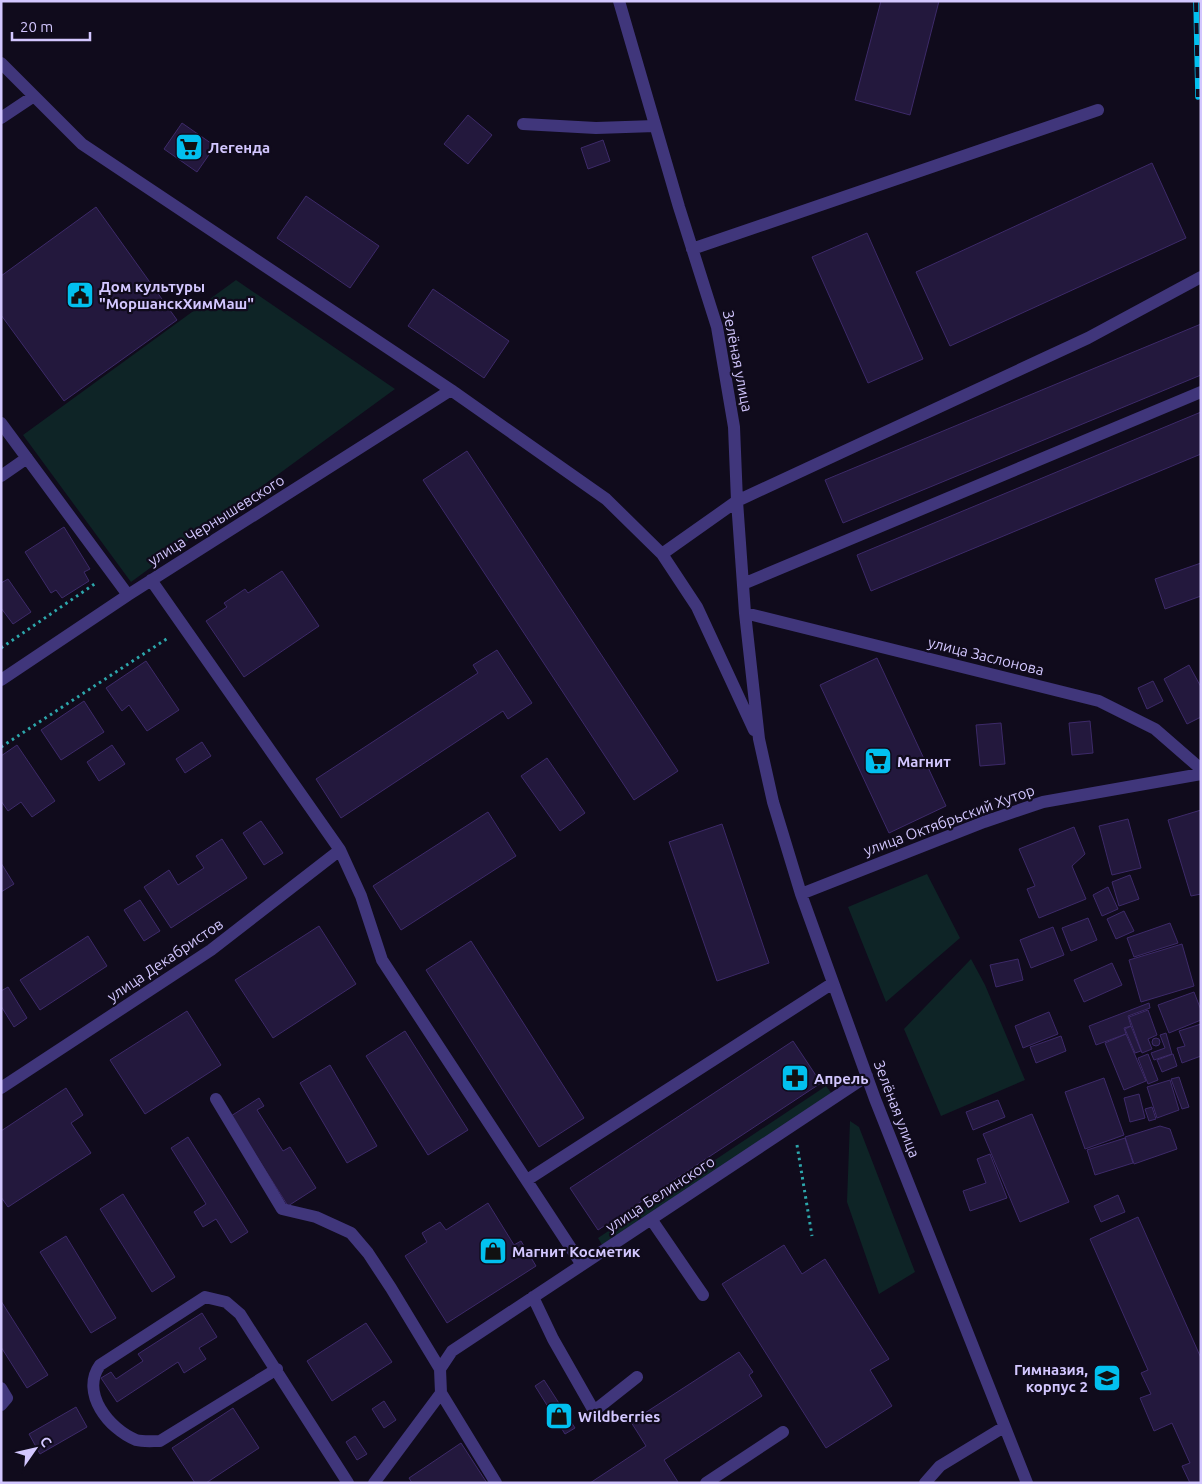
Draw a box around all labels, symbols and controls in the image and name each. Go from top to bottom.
scale bar [12,10,90,42]
text: 20 m [20,18,53,35]
supermarket icon: Легенда [174,132,204,162]
place label: Легенда [208,139,270,156]
place label: Дом культуры "МоршанскХимМаш" [99,278,254,312]
public building icon: Дом культуры "МоршанскХимМаш" [65,280,95,310]
street label: Зелёная улица [720,309,756,413]
street label: улица Чернышевского [145,471,287,569]
street label: улица Заслонова [926,633,1046,679]
supermarket icon: Магнит [863,746,893,776]
place label: Магнит [897,753,951,770]
street label: улица Октябрьский Хутор [861,781,1037,859]
street label: улица Декабристов [104,915,226,1005]
street label: Зелёная улица [871,1058,923,1160]
pharmacy icon: Апрель [780,1063,810,1093]
place label: Апрель [814,1070,869,1087]
street label: улица Белинского [602,1152,718,1236]
shop icon: Магнит Косметик [478,1236,508,1266]
place label: Магнит Косметик [512,1243,641,1260]
place label: Гимназия, корпус 2 [1014,1361,1088,1395]
school or university icon: Гимназия, корпус 2 [1092,1363,1122,1393]
shop icon: Wildberries [544,1401,574,1431]
place label: Wildberries [578,1408,660,1425]
north arrow [10,1424,60,1474]
text: С [37,1434,55,1450]

